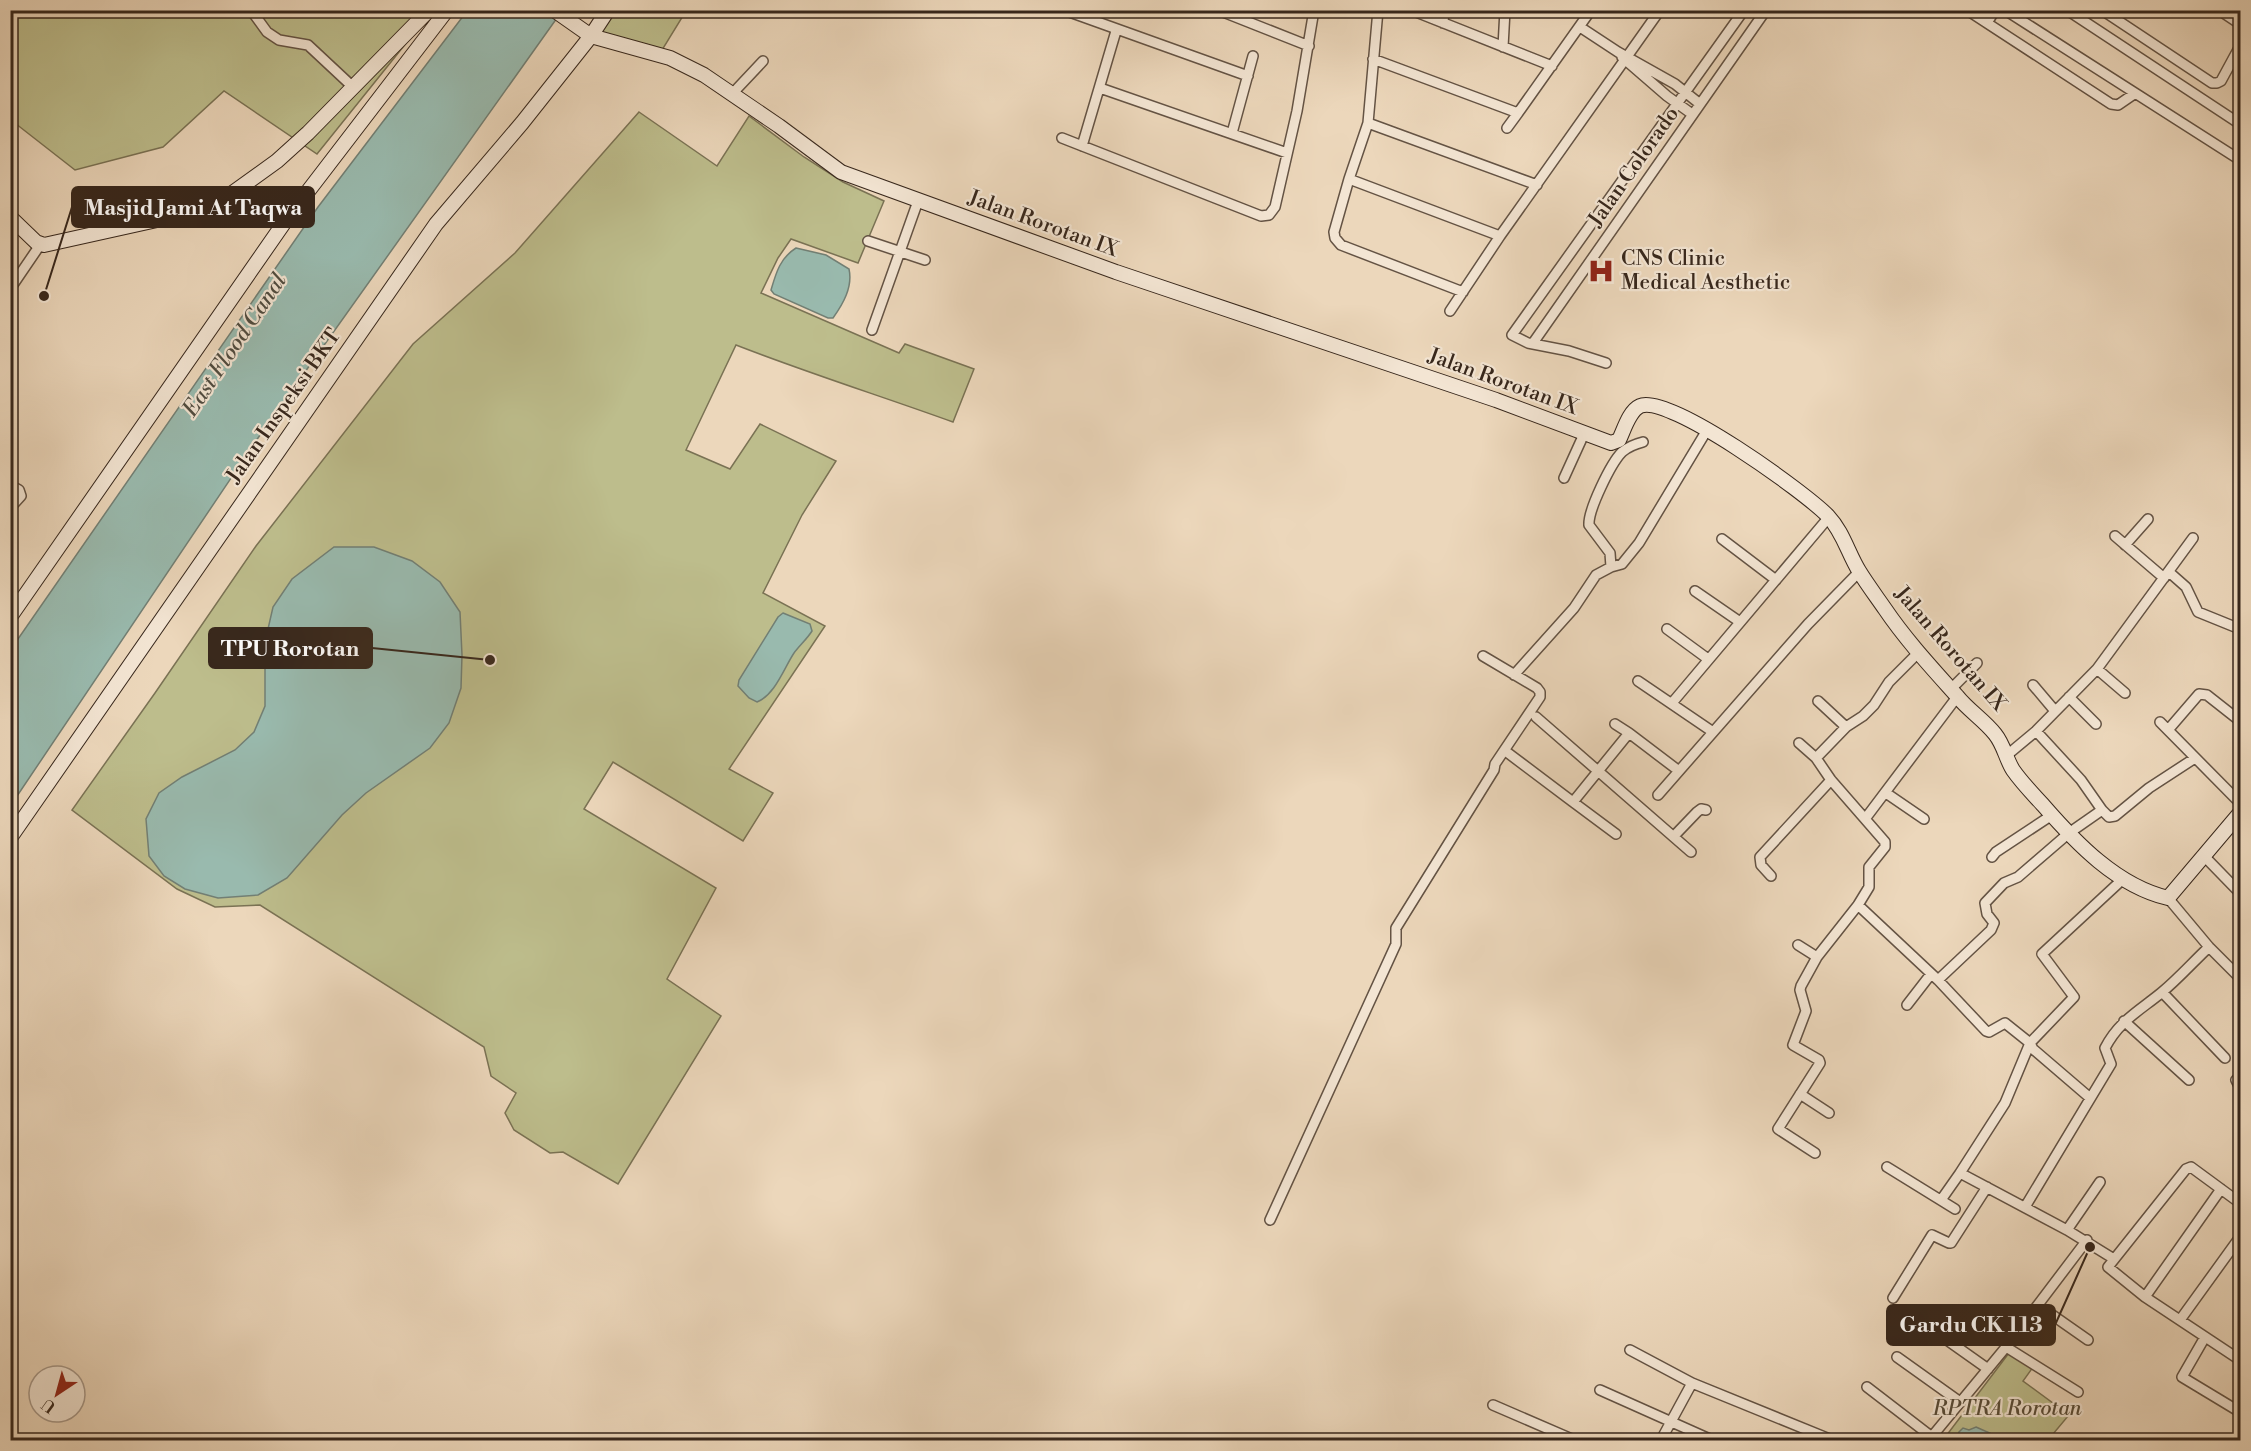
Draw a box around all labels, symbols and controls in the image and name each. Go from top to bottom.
street label: Jalan Colorado [1582,102,1685,233]
street label: Jalan Rorotan IX [964,185,1122,263]
callout: Masjid Jami At Taqwa [72,187,314,227]
text: Masjid Jami At Taqwa [84,195,303,222]
place label: CNS Clinic Medical Aesthetic [1621,246,1790,296]
hospital icon: CNS Clinic Medical Aesthetic [1586,256,1616,286]
water label: East Flood Canal [177,268,293,422]
street label: Jalan Inspeksi BKT [220,324,347,489]
street label: Jalan Rorotan IX [1424,343,1582,421]
street label: Jalan Rorotan IX [1888,580,2012,717]
callout: TPU Rorotan [209,628,372,668]
text: TPU Rorotan [221,636,360,663]
callout: Gardu CK 113 [1887,1305,2055,1345]
text: Gardu CK 113 [1899,1312,2043,1339]
north arrow [27,1364,87,1424]
text: U [37,1393,60,1417]
park label: RPTRA Rorotan [1931,1396,2082,1422]

